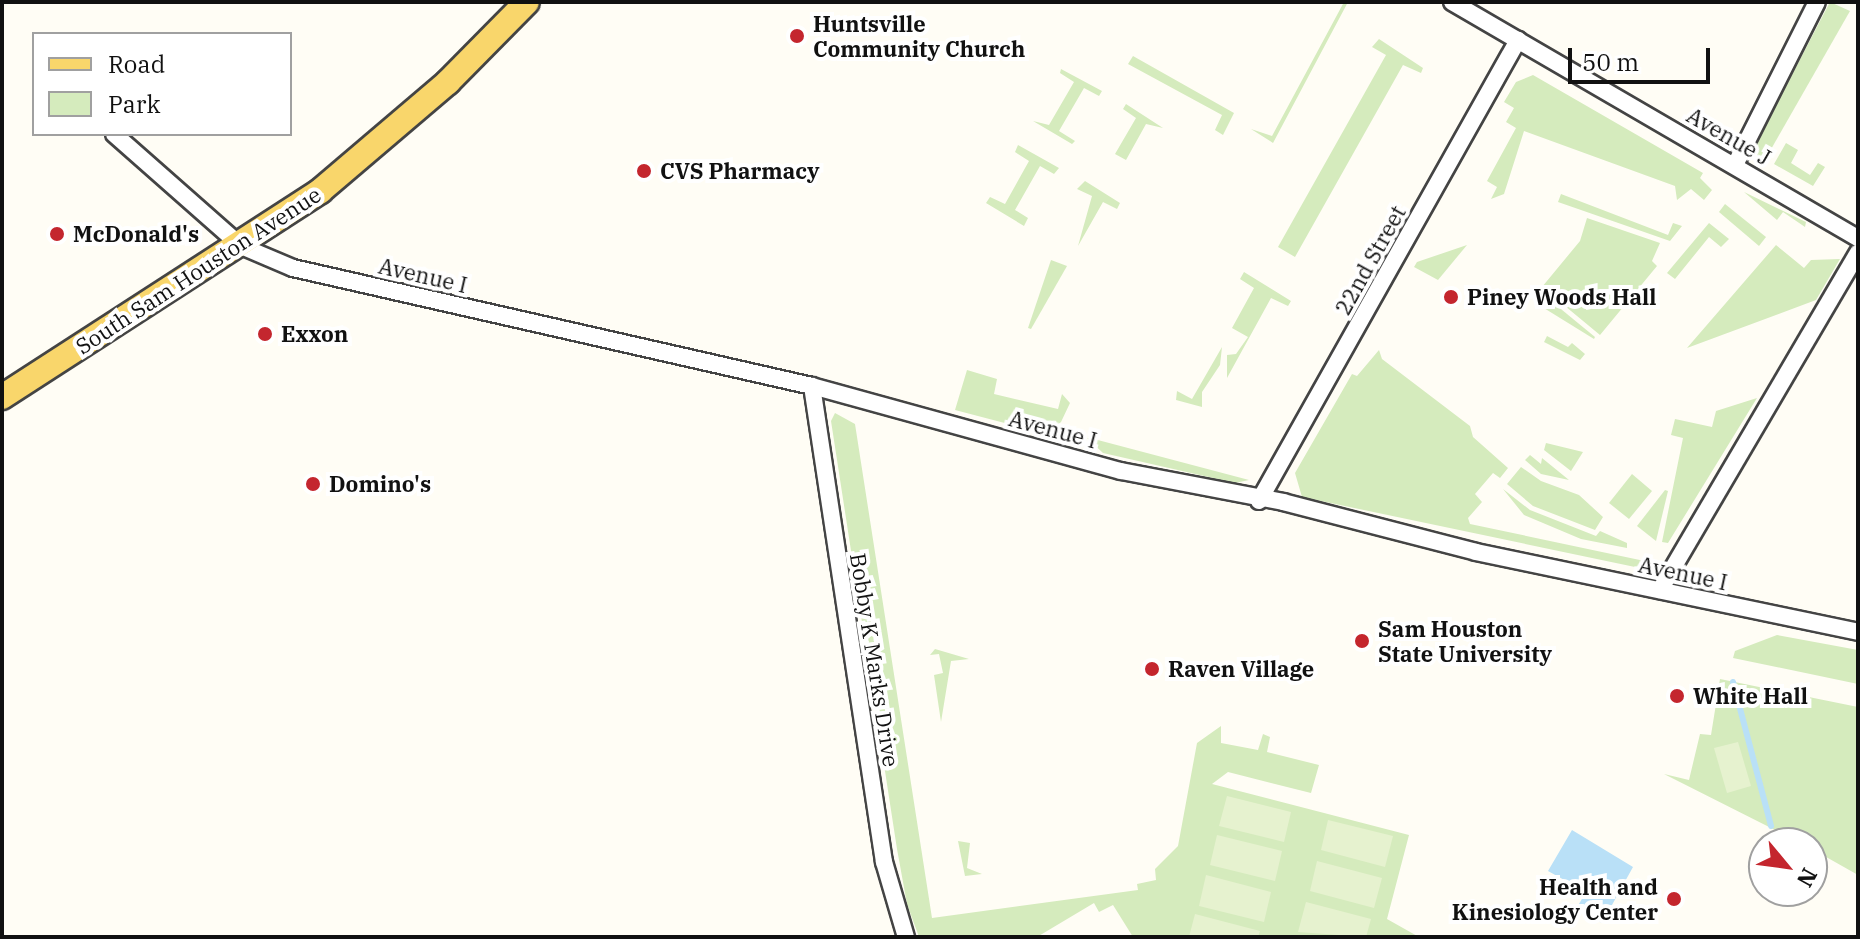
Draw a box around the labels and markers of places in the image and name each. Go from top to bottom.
place label: Huntsville Community Church [813,10,1025,62]
marker: Huntsville Community Church [788,27,806,45]
place label: CVS Pharmacy [660,158,820,184]
marker: CVS Pharmacy [635,162,653,180]
place label: McDonald's [73,221,199,247]
marker: McDonald's [48,225,66,243]
place label: Piney Woods Hall [1467,284,1656,310]
marker: Piney Woods Hall [1442,288,1460,306]
place label: Exxon [281,321,348,347]
marker: Exxon [256,325,274,343]
place label: Domino's [329,471,431,497]
marker: Domino's [304,475,322,493]
place label: Sam Houston State University [1378,615,1552,666]
marker: Sam Houston State University [1353,632,1371,650]
place label: Raven Village [1168,656,1314,682]
marker: Raven Village [1143,660,1161,678]
place label: White Hall [1693,683,1808,709]
marker: White Hall [1668,687,1686,705]
place label: Health and Kinesiology Center [1452,873,1658,924]
marker: Health and Kinesiology Center [1665,890,1683,908]

